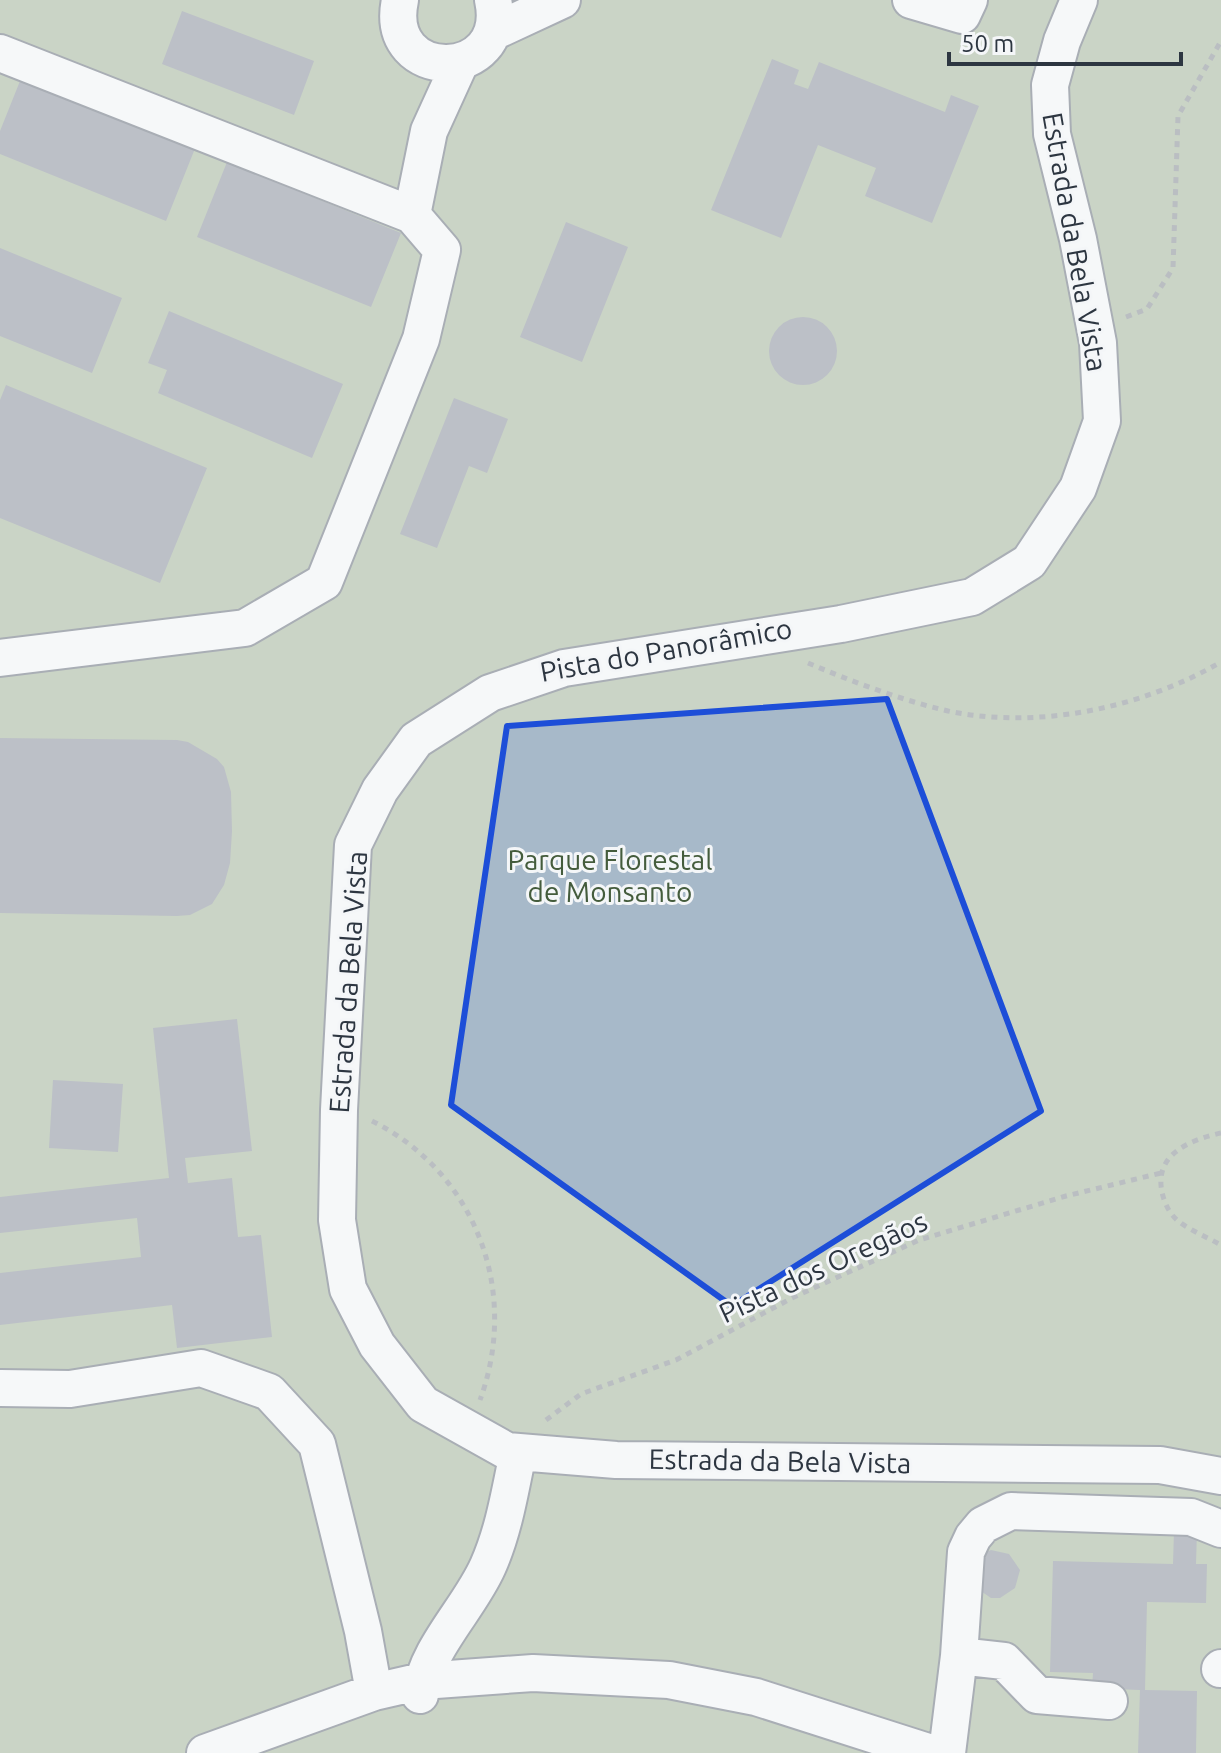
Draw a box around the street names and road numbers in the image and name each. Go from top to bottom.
street label: Estrada da Bela Vista [1037,110,1114,374]
street label: Pista do Panorâmico [538,612,794,687]
street label: Estrada da Bela Vista [323,850,372,1114]
street label: Pista dos Oregãos [714,1205,932,1328]
street label: Estrada da Bela Vista [648,1443,912,1478]

